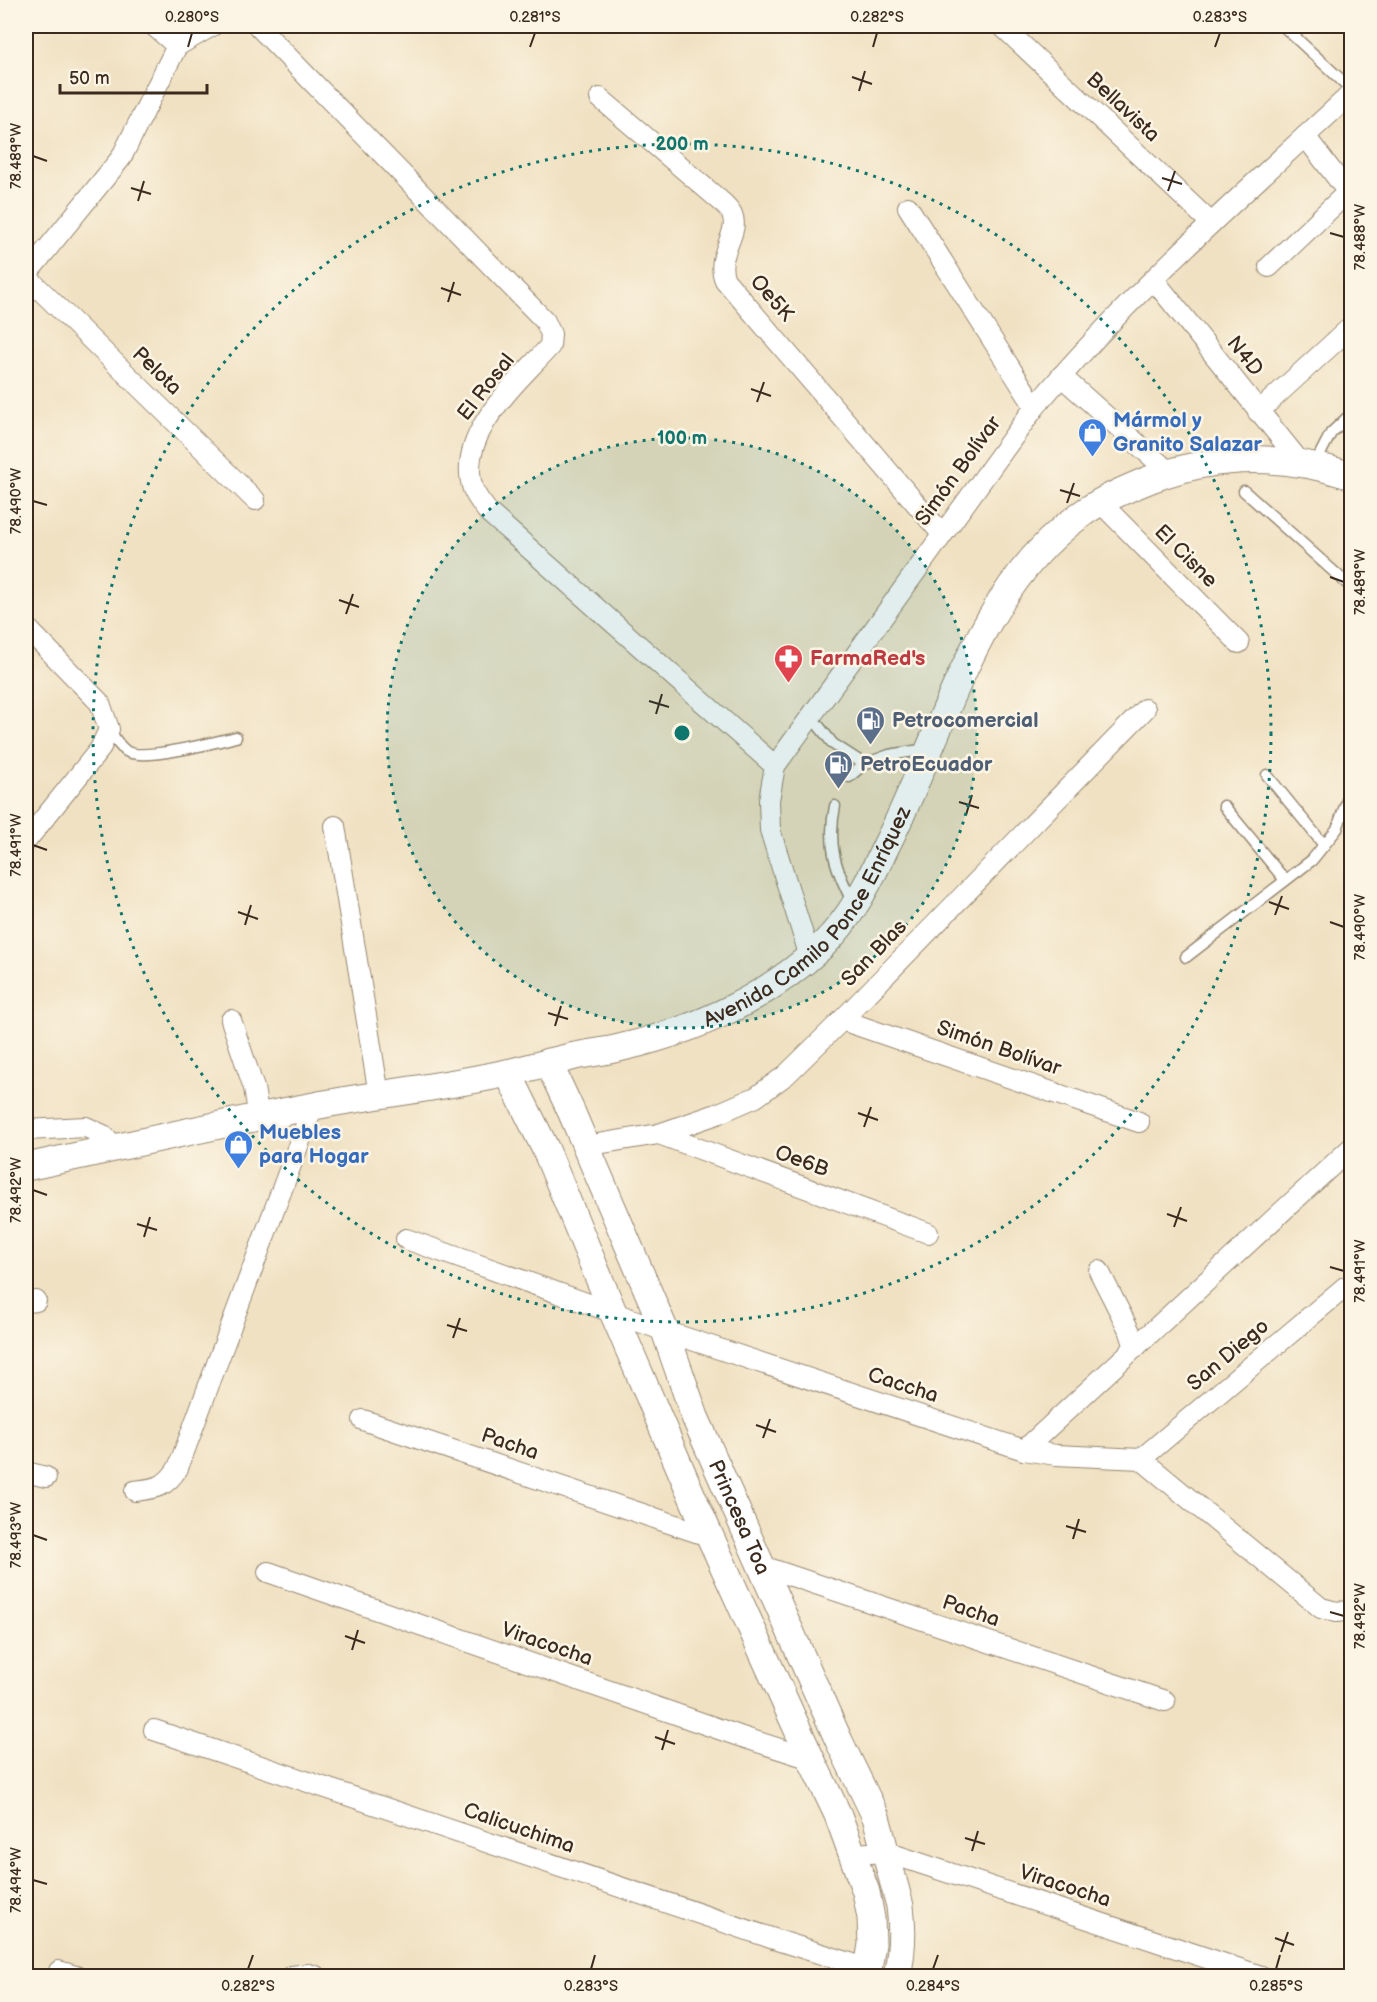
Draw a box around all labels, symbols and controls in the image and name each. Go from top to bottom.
text: 0.280°S [165,8,219,27]
text: 0.281°S [509,8,561,27]
text: 0.282°S [850,8,904,27]
text: 0.283°S [1193,8,1247,27]
scale bar [60,57,207,95]
street label: Bellavista [1081,67,1165,147]
text: 50 m [69,68,110,89]
text: 78.489°W [7,123,26,189]
text: 200 m [655,134,709,155]
text: 78.488°W [1351,204,1370,270]
street label: Oe5K [745,270,799,327]
street label: N4D [1222,331,1268,381]
street label: Pelota [127,342,187,400]
street label: El Rosal [452,349,520,425]
place label: Mármol y Granito Salazar [1113,408,1263,457]
street label: Simón Bolívar [910,411,1006,531]
shop icon: Mármol y Granito Salazar [1076,416,1108,458]
text: 100 m [657,428,707,449]
text: 78.490°W [7,468,26,534]
street label: El Cisne [1149,519,1223,593]
text: 78.489°W [1351,549,1370,615]
pharmacy icon: FarmaRed's [773,642,805,684]
place label: FarmaRed's [810,646,925,671]
fuel station icon: Petrocomercial [855,704,887,746]
place label: Petrocomercial [892,708,1038,733]
centre of rings [672,723,692,743]
fuel station icon: PetroEcuador [823,748,855,790]
place label: PetroEcuador [860,752,993,777]
street label: Avenida Camilo Ponce Enríquez [699,801,916,1032]
text: 78.491°W [7,813,26,877]
text: 78.490°W [1351,894,1370,960]
street label: San Blas [836,914,912,992]
street label: Simón Bolívar [934,1015,1065,1081]
place label: Muebles para Hogar [259,1120,369,1169]
shop icon: Muebles para Hogar [222,1128,254,1170]
street label: Oe6B [772,1140,832,1182]
text: 78.492°W [7,1157,26,1223]
text: 78.491°W [1351,1239,1370,1303]
street label: San Diego [1182,1314,1274,1396]
street label: Caccha [865,1362,941,1408]
street label: Pacha [478,1423,542,1465]
street label: Princesa Toa [703,1456,776,1578]
text: 78.493°W [7,1501,26,1568]
text: 78.492°W [1351,1583,1370,1649]
street label: Pacha [939,1590,1003,1632]
street label: Viracocha [498,1617,596,1671]
street label: Calicuchima [460,1797,578,1859]
text: 78.494°W [7,1847,26,1913]
street label: Viracocha [1016,1859,1114,1913]
text: 0.282°S [221,1977,275,1996]
text: 0.283°S [564,1977,618,1996]
text: 0.284°S [906,1977,960,1996]
text: 0.285°S [1249,1977,1303,1996]

